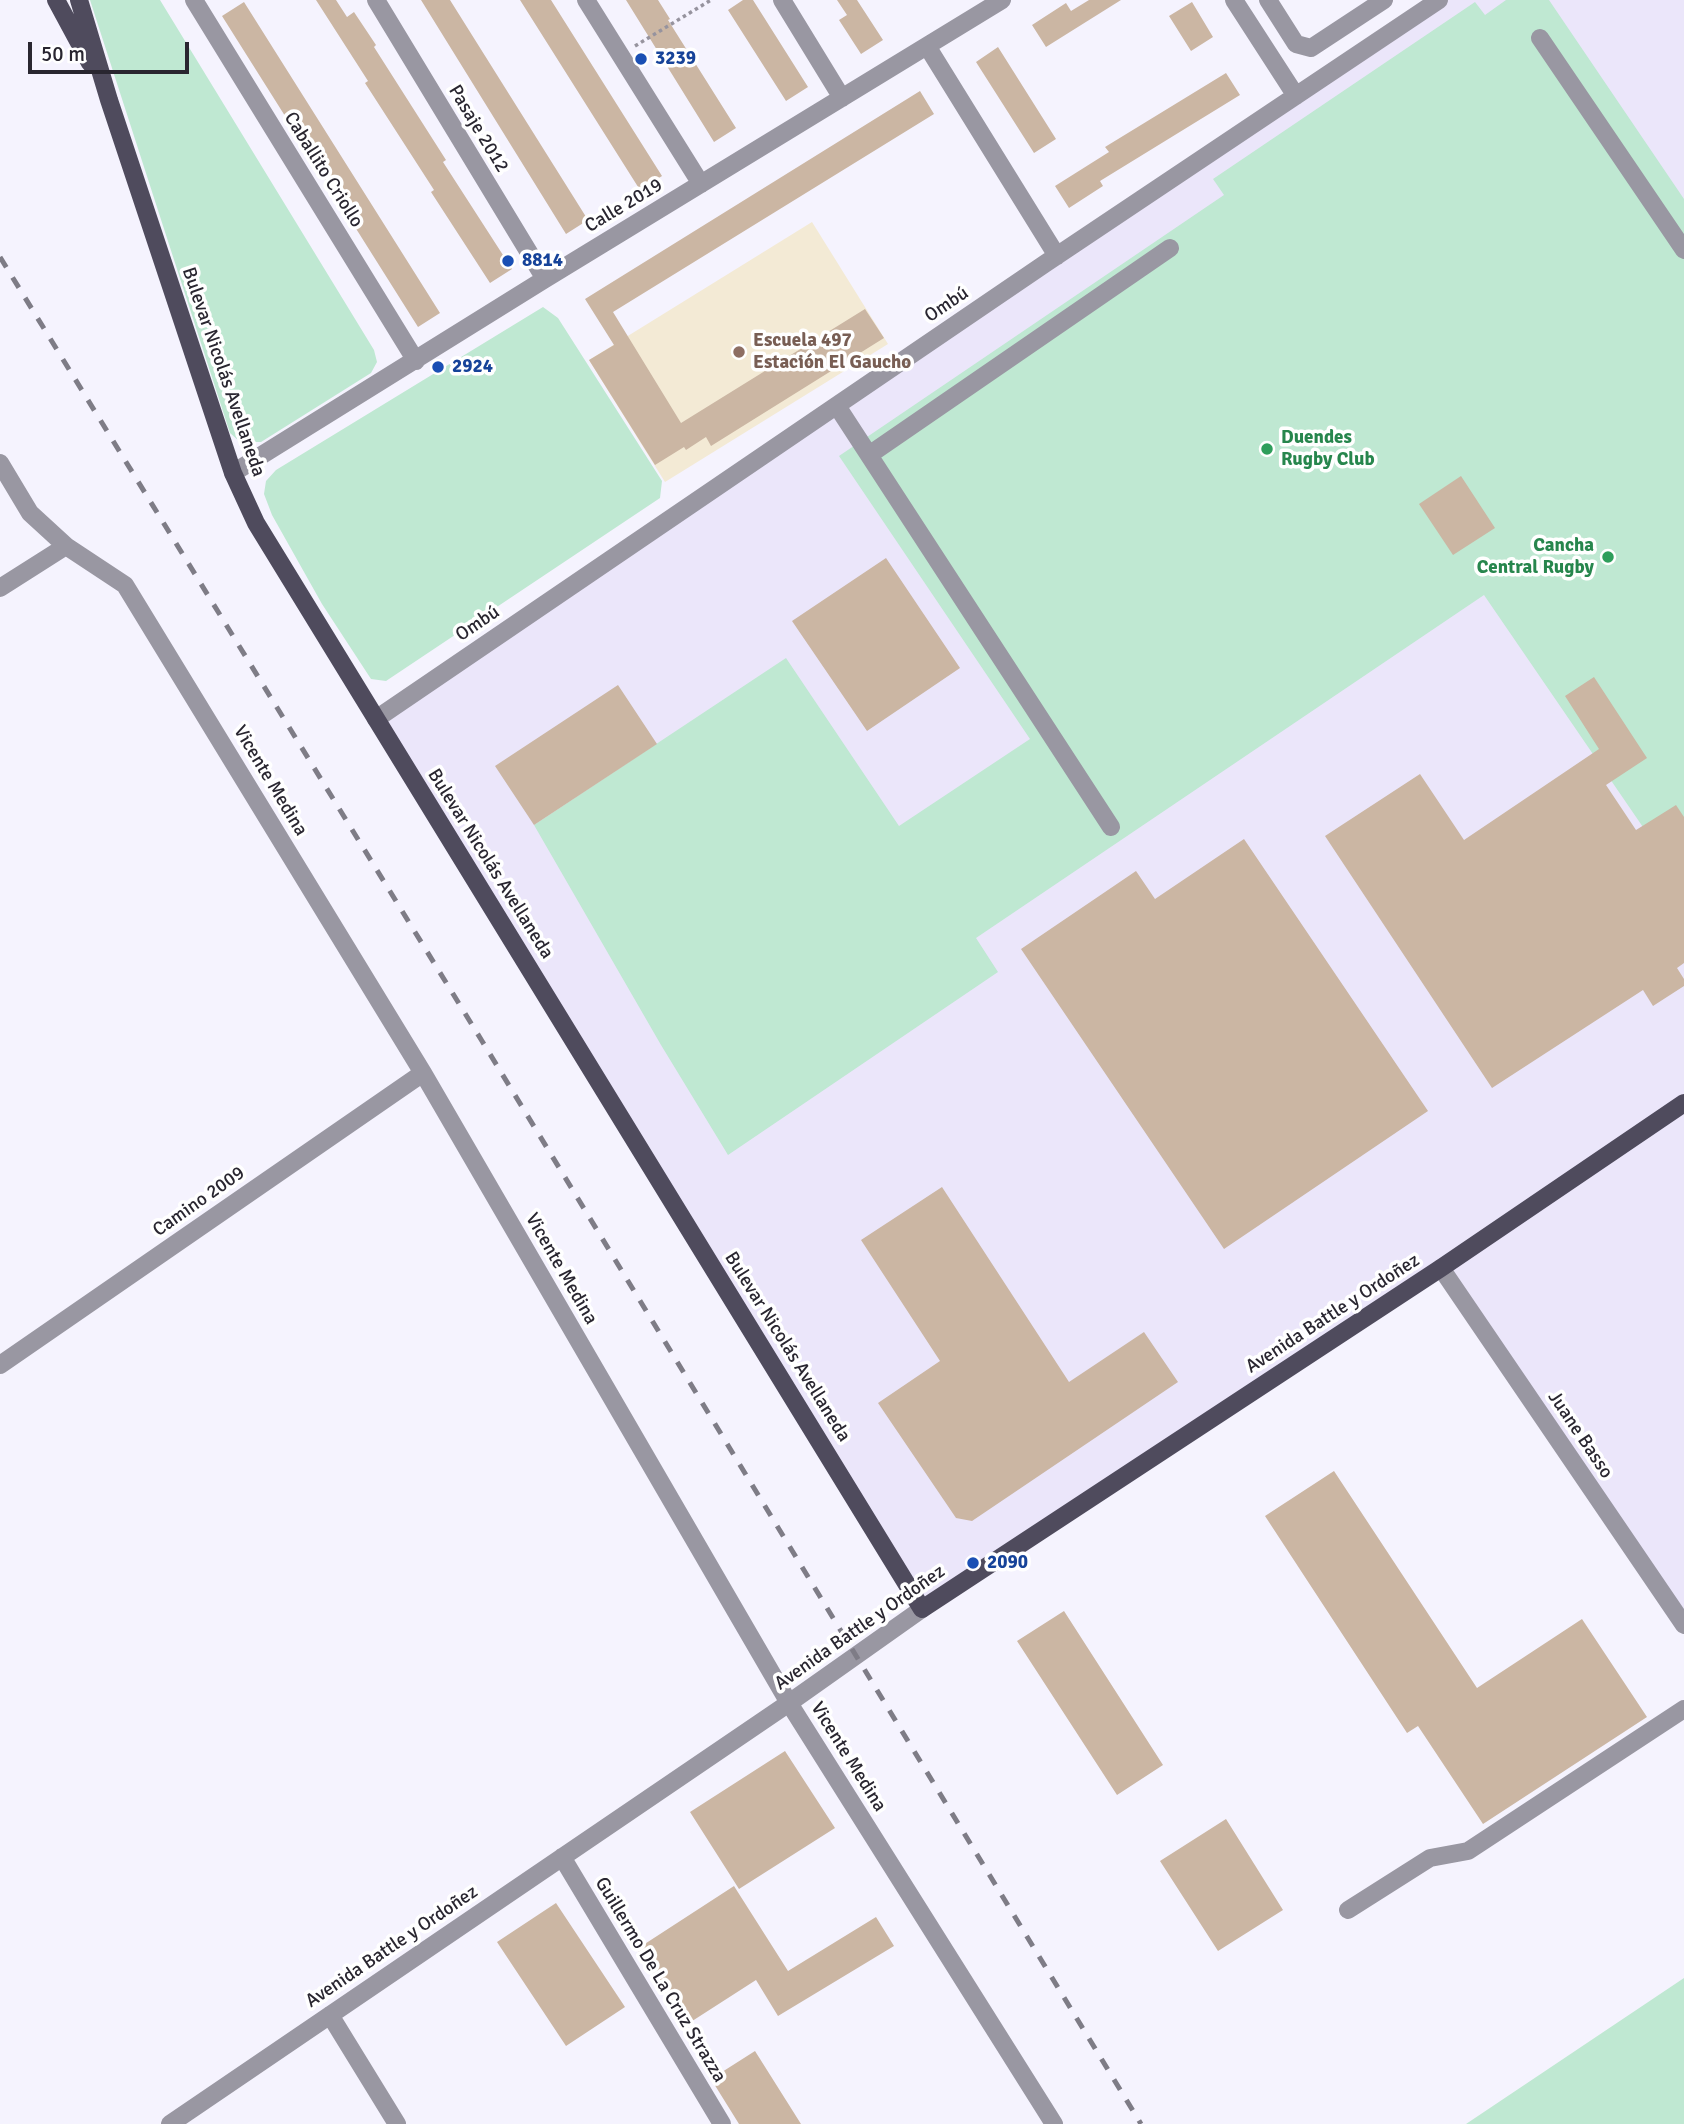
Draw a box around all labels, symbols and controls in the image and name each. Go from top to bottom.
scale bar [32,28,192,72]
text: 50 m [41,41,85,67]
place label: 3239 [655,48,696,70]
marker: 3239 [633,51,649,67]
street label: Pasaje 2012 [443,81,513,177]
street label: Caballito Criollo [278,108,368,232]
street label: Calle 2019 [581,174,667,238]
place label: 8814 [522,250,563,272]
marker: 8814 [500,253,516,269]
street label: Bulevar Nicolás Avellaneda [176,264,270,480]
street label: Ombú [921,282,973,328]
place label: Escuela 497 Estación El Gaucho [753,330,911,374]
marker: Escuela 497 Estación El Gaucho [731,344,747,360]
place label: 2924 [452,356,493,378]
marker: 2924 [430,359,446,375]
place label: Duendes Rugby Club [1281,427,1375,471]
marker: Duendes Rugby Club [1259,441,1275,457]
place label: Cancha Central Rugby [1477,535,1594,579]
marker: Cancha Central Rugby [1600,549,1616,565]
street label: Ombú [452,601,504,647]
street label: Vicente Medina [228,722,312,840]
street label: Bulevar Nicolás Avellaneda [422,765,558,963]
street label: Camino 2009 [149,1162,249,1242]
street label: Vicente Medina [520,1209,602,1329]
street label: Bulevar Nicolás Avellaneda [719,1248,855,1446]
street label: Avenida Battle y Ordoñez [1242,1249,1424,1379]
street label: Juane Basso [1543,1387,1617,1483]
place label: 2090 [987,1552,1028,1574]
marker: 2090 [965,1555,981,1571]
street label: Avenida Battle y Ordoñez [770,1561,950,1695]
street label: Vicente Medina [805,1698,891,1816]
street label: Guillermo De La Cruz Strazza [590,1873,730,2087]
street label: Avenida Battle y Ordoñez [302,1881,482,2013]

